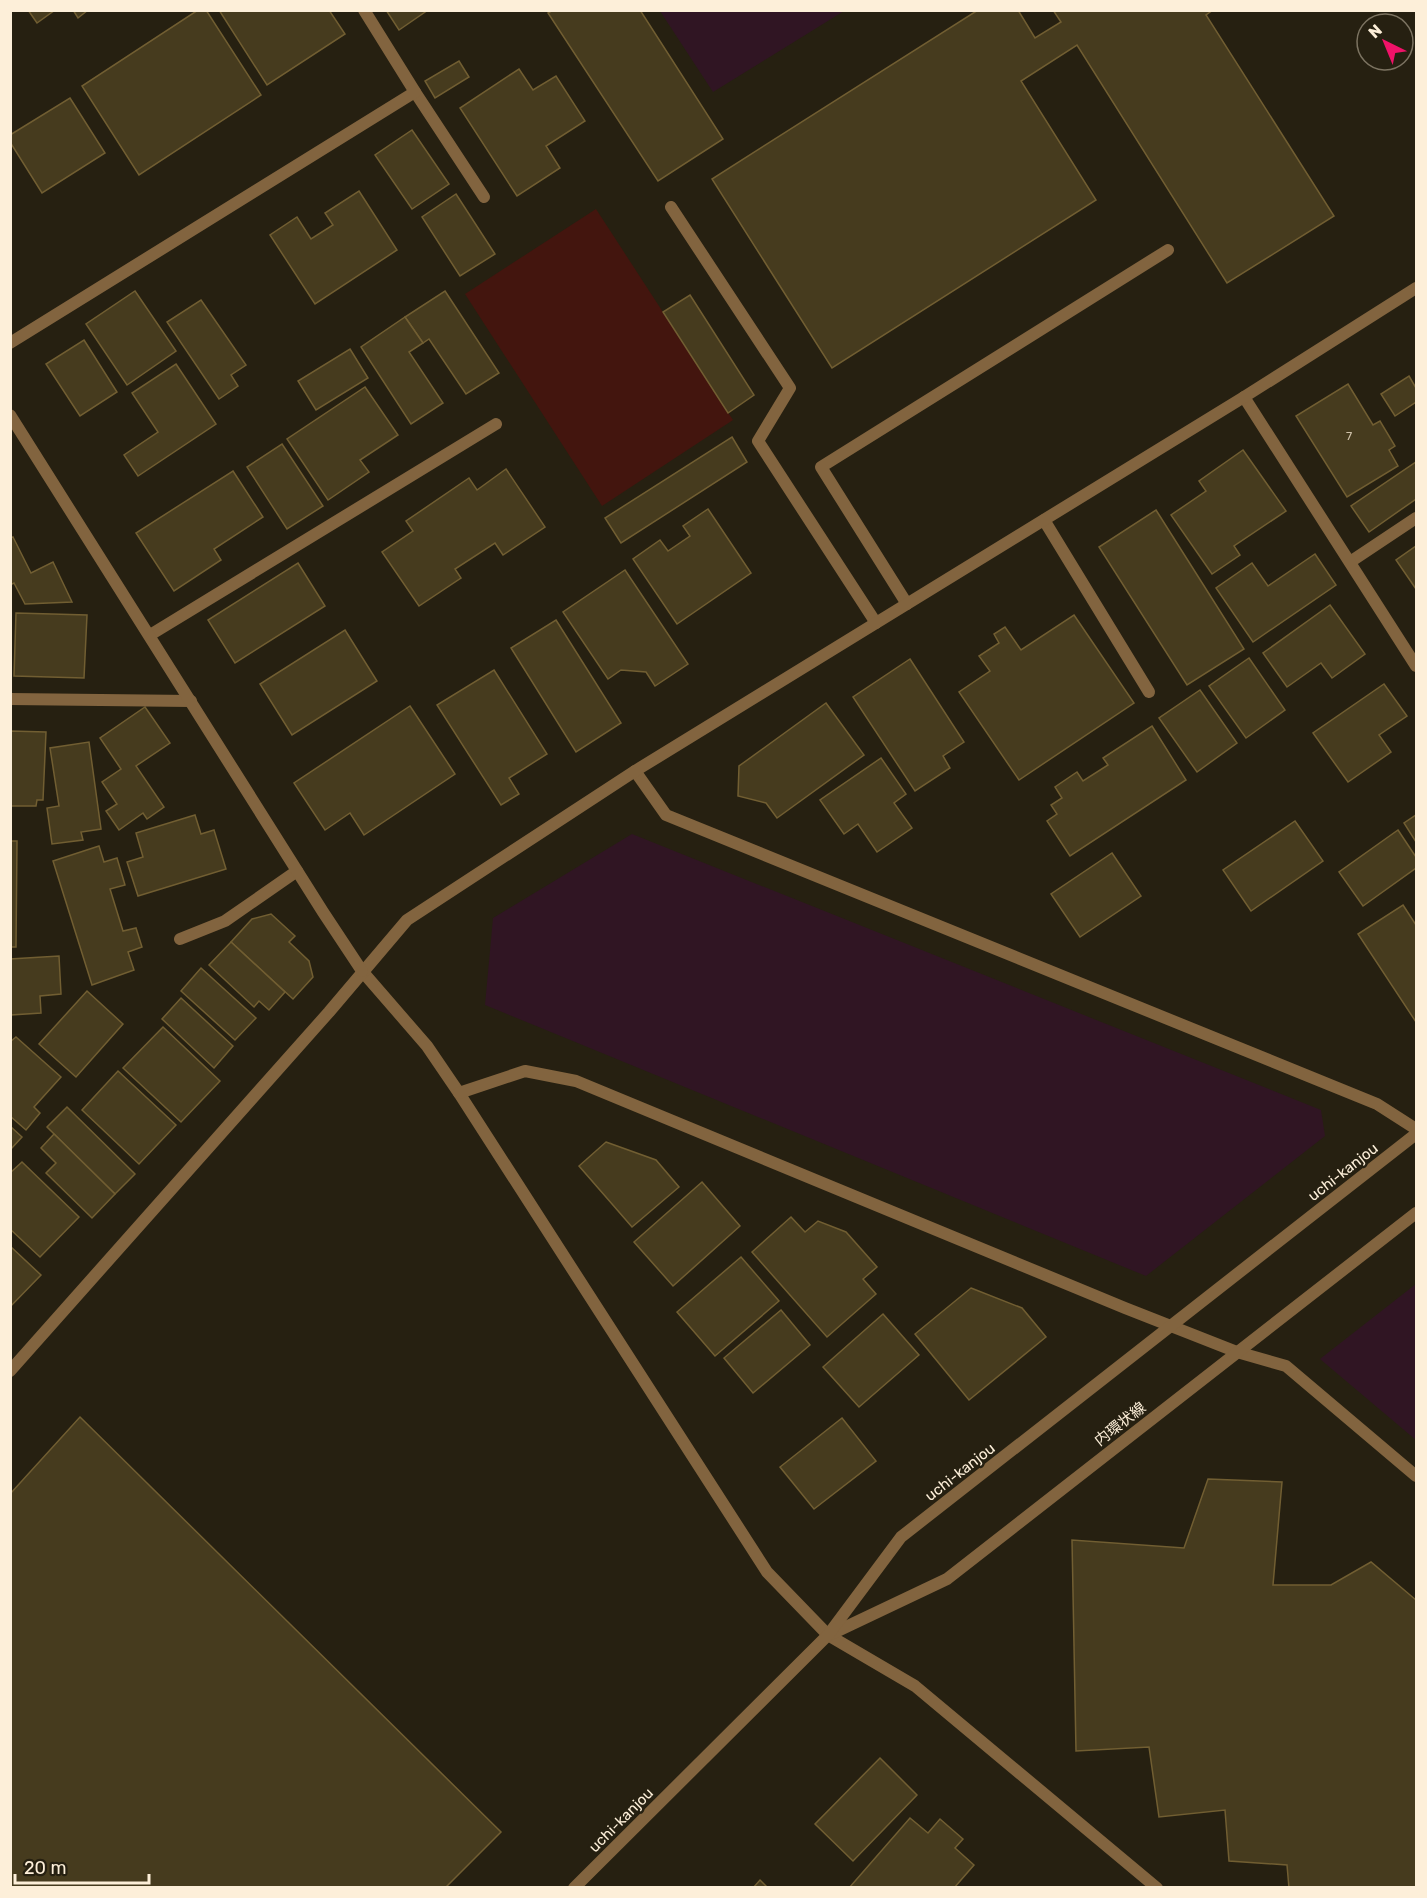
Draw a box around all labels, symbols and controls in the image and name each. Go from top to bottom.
north arrow [1355,12,1415,72]
text: N [1364,21,1386,42]
house number: 7 [1346,429,1352,443]
street label: uchi-kanjou [1304,1139,1382,1205]
street label: 内環状線 [1091,1398,1149,1450]
street label: uchi-kanjou [921,1439,999,1505]
street label: uchi-kanjou [585,1784,657,1856]
scale bar [15,1847,148,1885]
text: 20 m [24,1857,66,1879]

